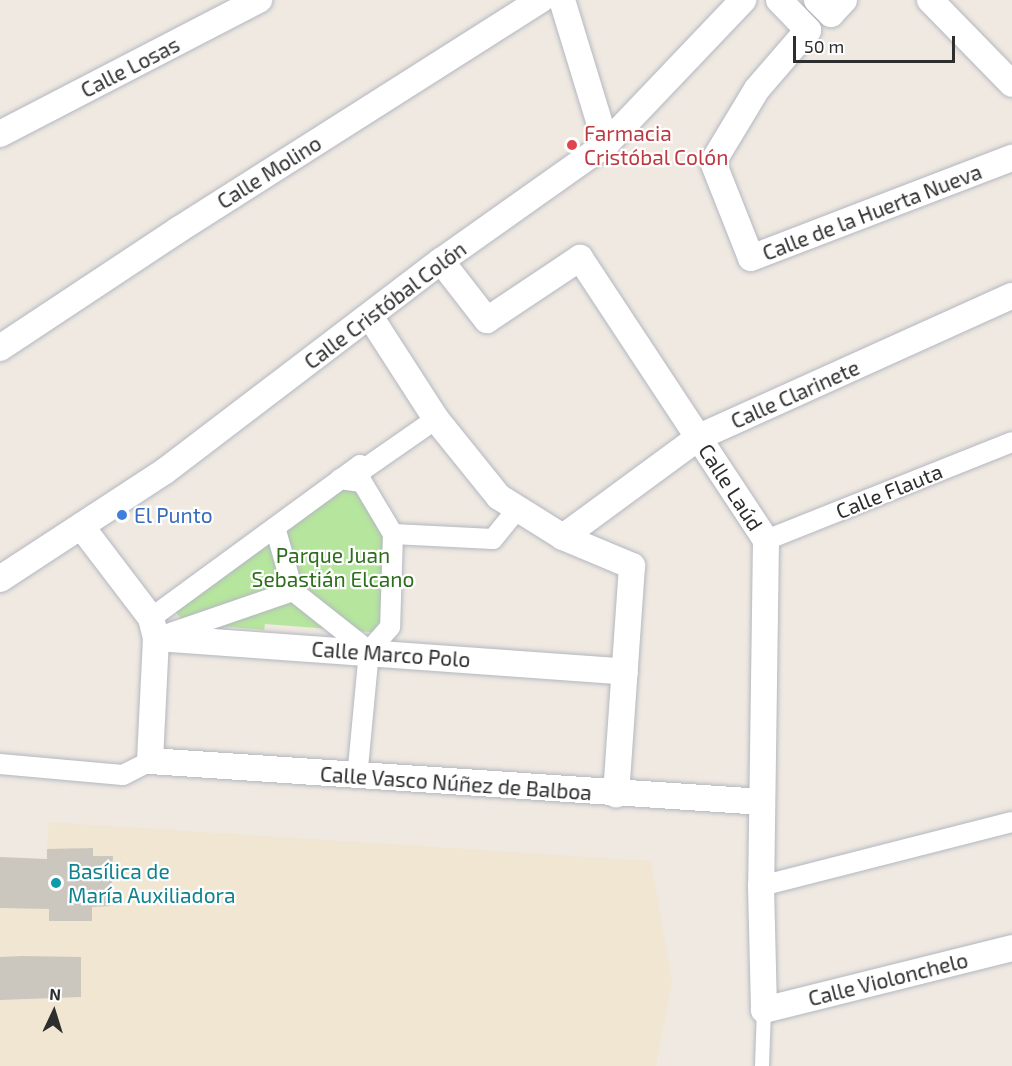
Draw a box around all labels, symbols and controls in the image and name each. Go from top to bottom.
scale bar [796,24,958,62]
street label: Calle Losas [76,31,184,103]
text: 50 m [804,35,844,57]
place label: Farmacia Cristóbal Colón [584,120,729,170]
street label: Calle Molino [212,130,326,214]
marker: Farmacia Cristóbal Colón [565,138,579,152]
street label: Calle de la Huerta Nueva [759,159,985,265]
street label: Calle Cristóbal Colón [299,236,471,374]
street label: Calle Clarinete [727,354,863,434]
street label: Calle Laúd [694,439,768,535]
street label: Calle Flauta [832,458,946,524]
place label: El Punto [134,502,213,528]
marker: El Punto [115,508,129,522]
park label: Parque Juan Sebastián Elcano [252,542,414,592]
street label: Calle Marco Polo [311,636,471,672]
street label: Calle Vasco Núñez de Balboa [319,761,593,805]
place label: Basílica de María Auxiliadora [68,858,236,908]
marker: Basílica de María Auxiliadora [49,876,63,890]
street label: Calle Violonchelo [805,947,971,1011]
north arrow [24,982,84,1042]
text: N [49,984,62,1003]

